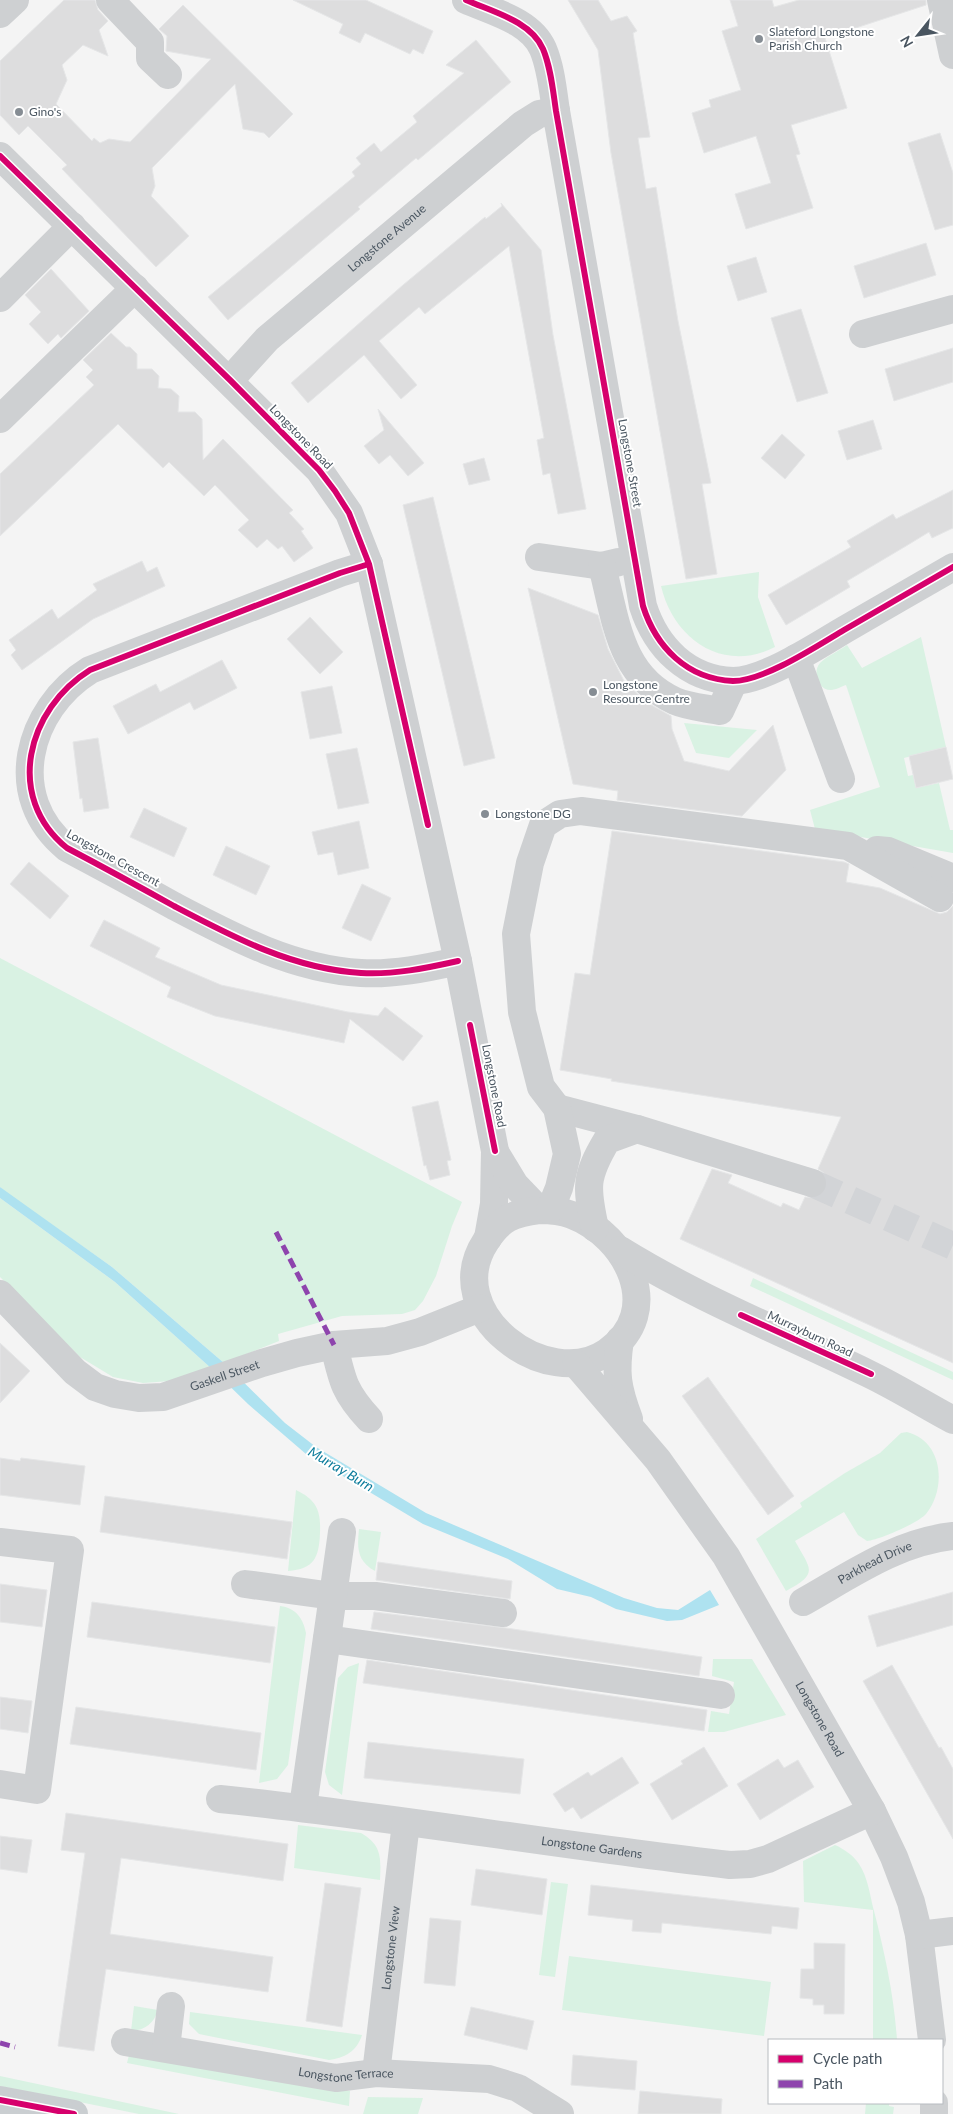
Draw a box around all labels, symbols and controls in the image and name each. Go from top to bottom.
north arrow [893,10,943,60]
place label: Slateford Longstone Parish Church [769,24,874,53]
marker: Slateford Longstone Parish Church [753,33,765,45]
text: N [896,33,916,51]
place label: Gino's [29,104,61,119]
marker: Gino's [13,106,25,118]
street label: Longstone Avenue [345,201,429,275]
street label: Longstone Road [267,401,336,472]
street label: Longstone Street [615,418,646,509]
place label: Longstone Resource Centre [603,677,690,706]
marker: Longstone Resource Centre [587,686,599,698]
place label: Longstone DG [495,806,571,821]
marker: Longstone DG [479,808,491,820]
street label: Longstone Crescent [64,826,163,890]
street label: Longstone Road [479,1043,510,1129]
street label: Murrayburn Road [765,1307,855,1360]
street label: Gaskell Street [188,1356,262,1394]
water label: Murray Burn [305,1442,377,1495]
street label: Parkhead Drive [835,1538,914,1587]
street label: Longstone Road [792,1679,847,1759]
street label: Longstone Gardens [540,1833,643,1861]
street label: Longstone View [378,1905,403,1991]
legend [768,2039,943,2104]
text: Cycle path [813,2049,882,2067]
street label: Longstone Terrace [297,2064,394,2085]
text: Path [813,2074,843,2092]

